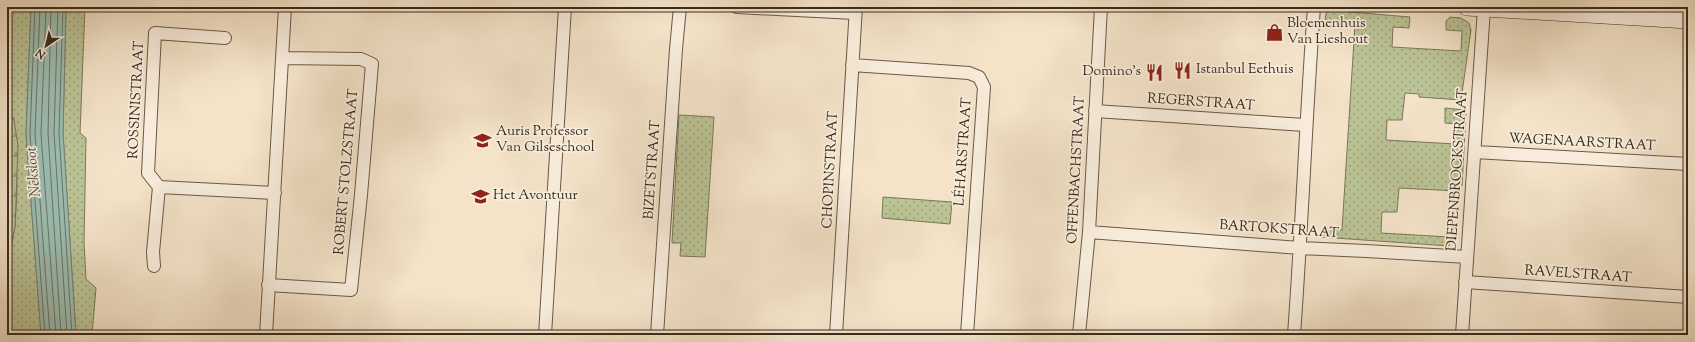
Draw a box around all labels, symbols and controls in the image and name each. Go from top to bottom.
place label: Bloemenhuis Van Lieshout [1287,14,1368,50]
shop icon: Bloemenhuis Van Lieshout [1264,22,1284,42]
north arrow [26,26,66,66]
street label: ROSSINISTRAAT [124,40,150,160]
text: N [32,44,50,63]
restaurant icon: Istanbul Eethuis [1173,60,1193,80]
place label: Istanbul Eethuis [1196,60,1293,80]
place label: Domino's [1083,62,1141,82]
restaurant icon: Domino's [1144,62,1164,82]
street label: ROBERT STOLZSTRAAT [330,88,364,256]
street label: DIEPENBROCKSTRAAT [1442,88,1474,252]
street label: REGERSTRAAT [1147,89,1256,117]
street label: OFFENBACHSTRAAT [1063,95,1091,244]
street label: LÉHARSTRAAT [950,97,978,207]
street label: CHOPINSTRAAT [818,111,844,229]
street label: BIZETSTRAAT [640,120,666,220]
place label: Auris Professor Van Gilseschool [496,122,595,158]
street label: WAGENAARSTRAAT [1508,129,1656,157]
school or university icon: Auris Professor Van Gilseschool [473,130,493,150]
water label: Neksloot [21,145,47,198]
school or university icon: Het Avontuur [470,186,490,206]
place label: Het Avontuur [493,186,579,206]
street label: BARTOKSTRAAT [1218,216,1340,244]
street label: RAVELSTRAAT [1524,261,1632,289]

